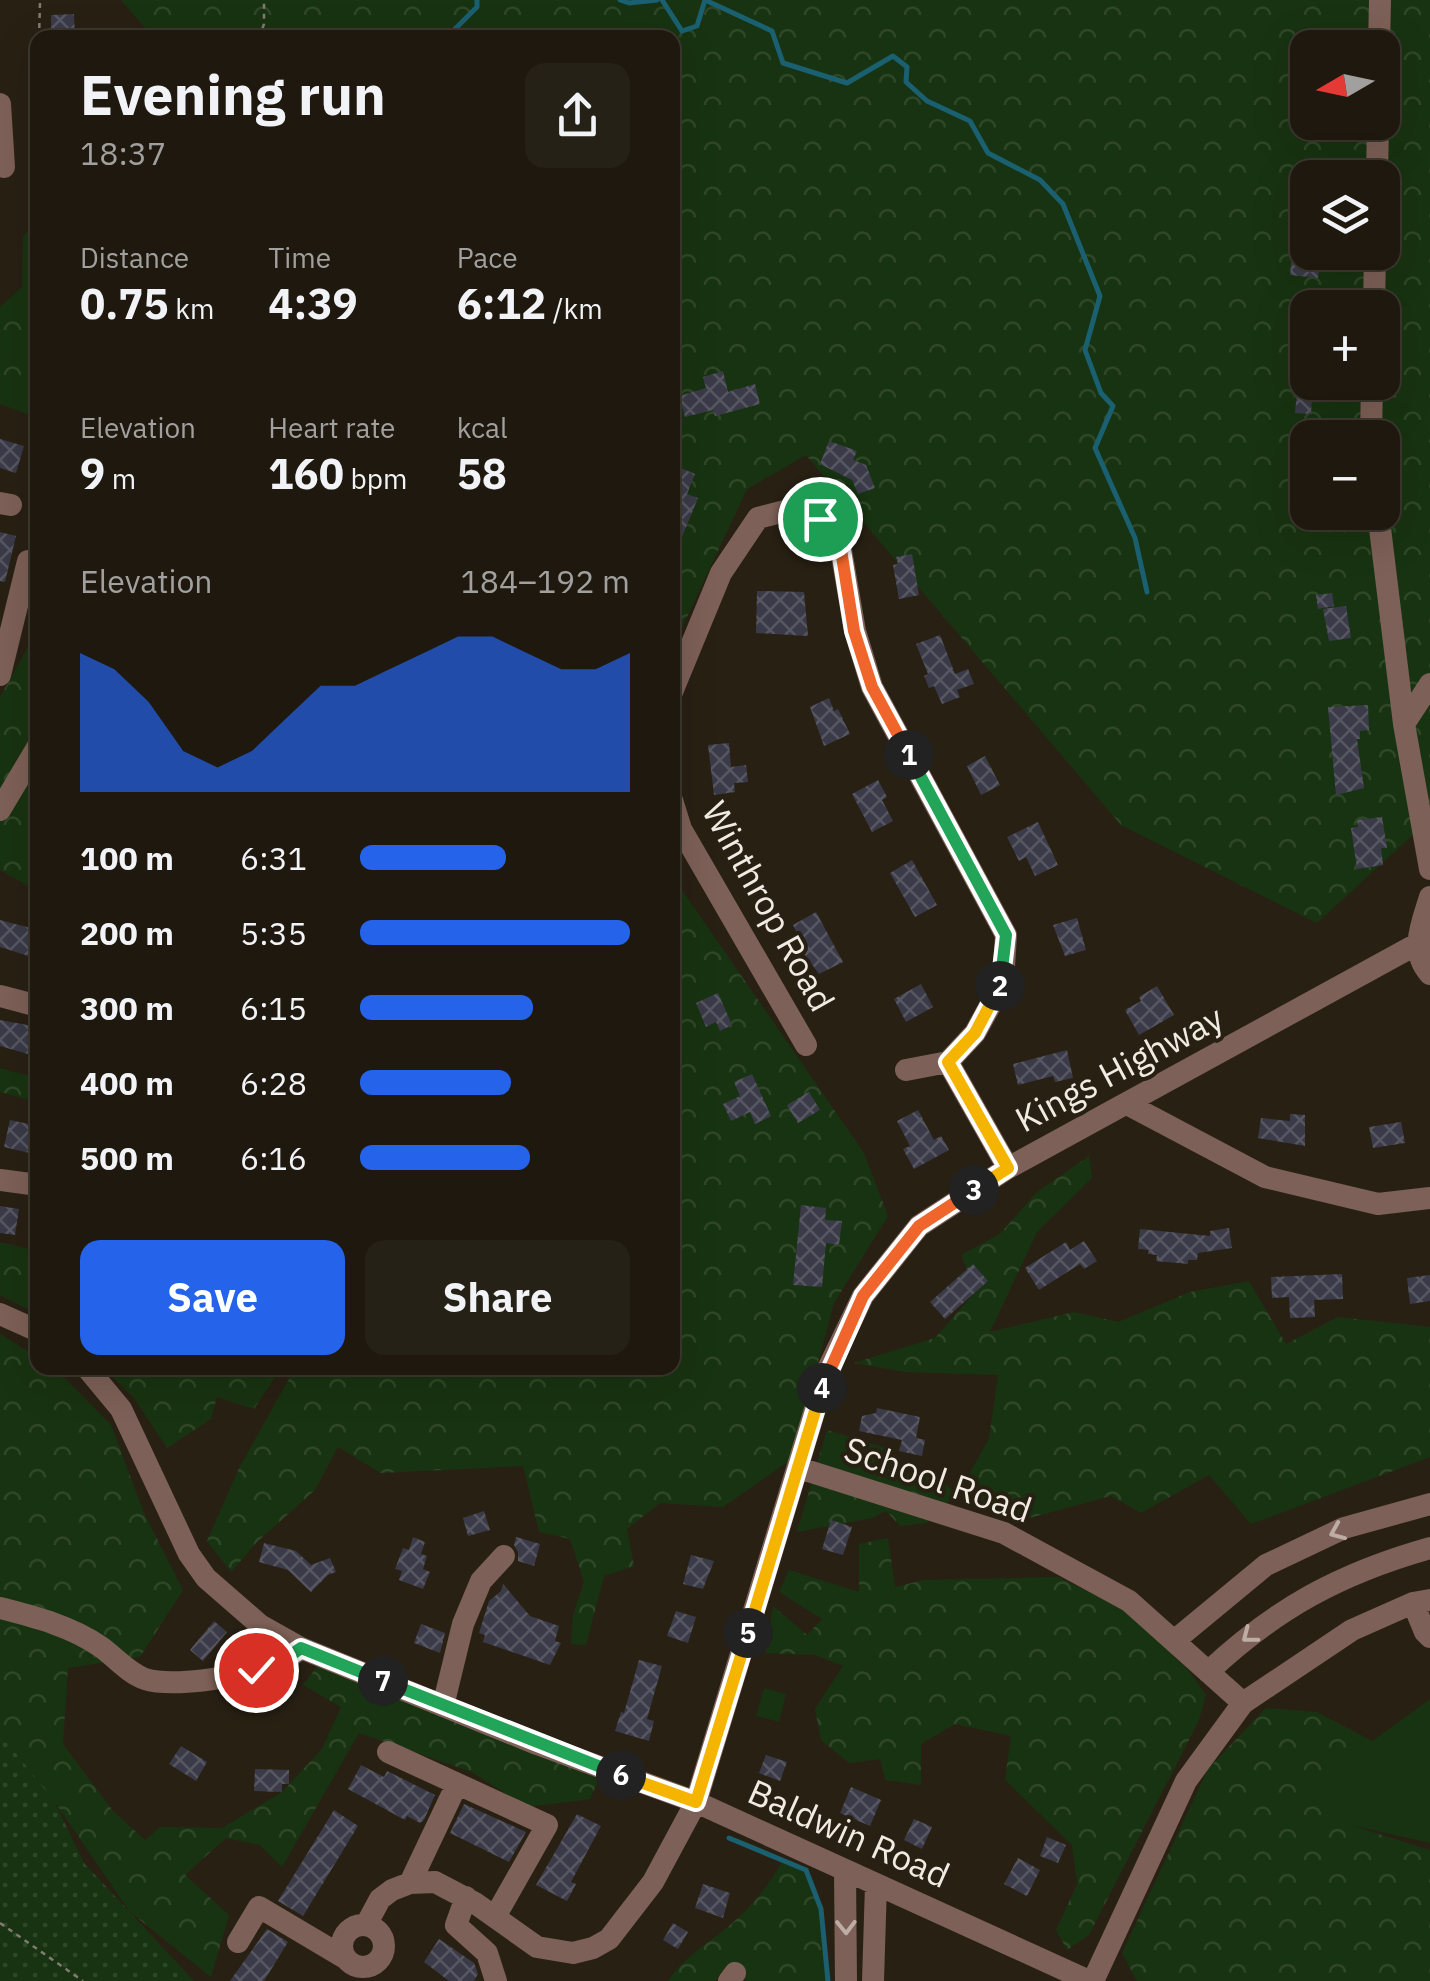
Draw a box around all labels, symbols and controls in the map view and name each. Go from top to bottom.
north arrow [1290,30,1400,140]
map controls [1290,30,1400,530]
text: Evening run [80,59,386,130]
button: share [525,63,630,168]
text: 18:37 [80,132,166,174]
button: layers [1290,160,1400,270]
text: Distance [80,239,189,276]
text: Time [268,239,331,276]
text: Pace [457,239,518,276]
text: 0.75 [80,276,169,331]
text: 4:39 [268,276,358,331]
text: 6:12 [457,276,546,331]
text: km [169,290,214,327]
text: /km [546,290,603,327]
button: + [1290,290,1400,400]
text: Elevation [80,409,196,446]
text: Heart rate [268,409,395,446]
text: kcal [457,409,508,446]
button: − [1290,420,1400,530]
text: 9 [80,446,105,501]
text: 160 [268,446,344,501]
text: 58 [457,446,507,501]
text: m [105,460,136,497]
text: bpm [344,460,407,497]
pin [778,477,863,562]
icon: arrive [793,492,848,547]
text: Elevation [80,560,213,602]
text: 184–192 m [460,560,630,602]
pin: 1 [884,730,934,780]
text: 1 [901,736,917,773]
street label: Winthrop Road [692,793,846,1019]
text: 100 m [80,837,174,879]
text: 6:31 [240,837,307,879]
text: 200 m [80,912,174,954]
text: 5:35 [240,912,307,954]
pin: 2 [975,961,1025,1011]
text: 2 [992,967,1008,1004]
text: 300 m [80,987,174,1029]
text: 6:15 [240,987,307,1029]
street label: Kings Highway [1007,994,1231,1142]
text: 400 m [80,1062,174,1104]
text: 6:28 [240,1062,307,1104]
text: 500 m [80,1137,174,1179]
text: 6:16 [240,1137,307,1179]
pin: 3 [949,1165,999,1215]
text: 3 [966,1171,982,1208]
button: Save [80,1240,345,1355]
button: Share [365,1240,630,1355]
pin: 4 [797,1363,847,1413]
text: 4 [814,1369,830,1406]
street label: School Road [838,1425,1038,1533]
one-way arrow [1329,1520,1347,1540]
pin: 5 [723,1608,773,1658]
text: 5 [740,1614,756,1651]
one-way arrow [1243,1624,1261,1641]
pin [214,1628,299,1713]
icon: check [229,1643,284,1698]
pin: 7 [358,1656,408,1706]
text: 7 [375,1662,391,1699]
pin: 6 [596,1750,646,1800]
text: 6 [613,1756,629,1793]
street label: Baldwin Road [741,1768,957,1898]
one-way arrow [835,1920,857,1935]

